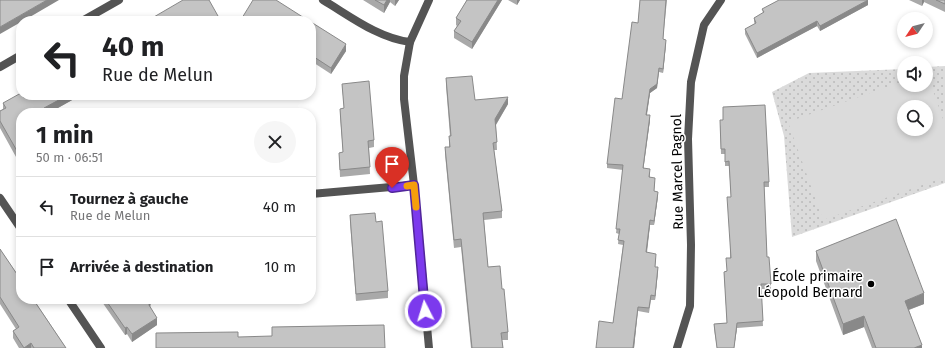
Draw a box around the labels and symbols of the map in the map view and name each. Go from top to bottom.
north arrow [897,12,933,48]
street label: Rue Marcel Pagnol [668,114,687,230]
pin [375,147,409,188]
place label: École primaire Léopold Bernard [757,267,863,301]
marker: École primaire Léopold Bernard [866,279,876,289]
position arrow [404,290,446,332]

